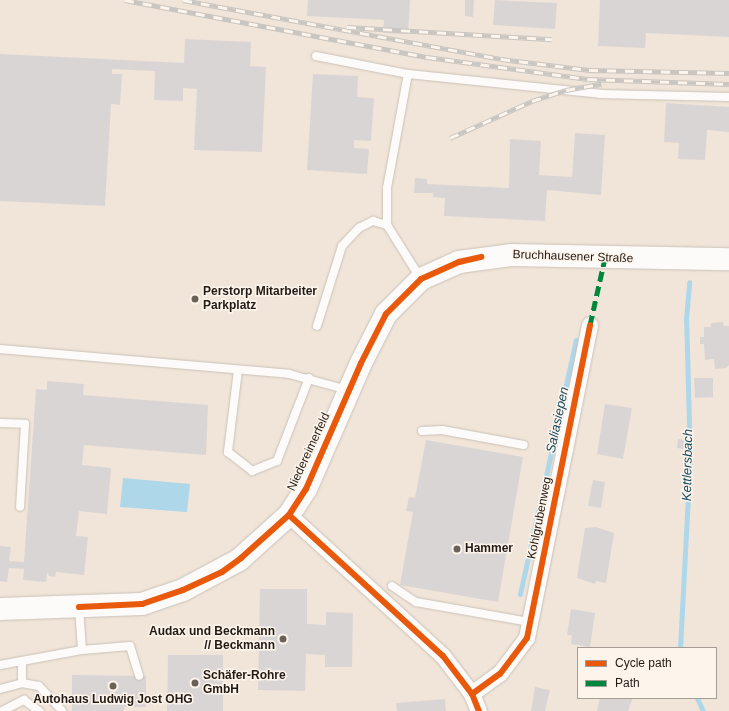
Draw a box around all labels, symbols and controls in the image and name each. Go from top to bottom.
street label: Bruchhausener Straße [512,248,634,266]
place label: Perstorp Mitarbeiter Parkplatz [203,285,317,313]
marker: Perstorp Mitarbeiter Parkplatz [190,294,200,304]
water label: Saliasiepen [543,386,573,454]
street label: Niedereimerfeld [285,411,333,493]
water label: Kettlersbach [680,429,696,501]
street label: Kohlgrubenweg [525,476,555,560]
place label: Hammer [465,542,513,556]
marker: Hammer [452,544,462,554]
place label: Audax und Beckmann // Beckmann [149,625,275,653]
marker: Audax und Beckmann // Beckmann [278,634,288,644]
legend [577,647,717,699]
text: Cycle path [615,656,672,670]
place label: Schäfer-Rohre GmbH [203,669,286,697]
text: Path [615,676,640,690]
marker: Schäfer-Rohre GmbH [190,678,200,688]
marker: Autohaus Ludwig Jost OHG [108,681,118,691]
place label: Autohaus Ludwig Jost OHG [33,693,193,707]

